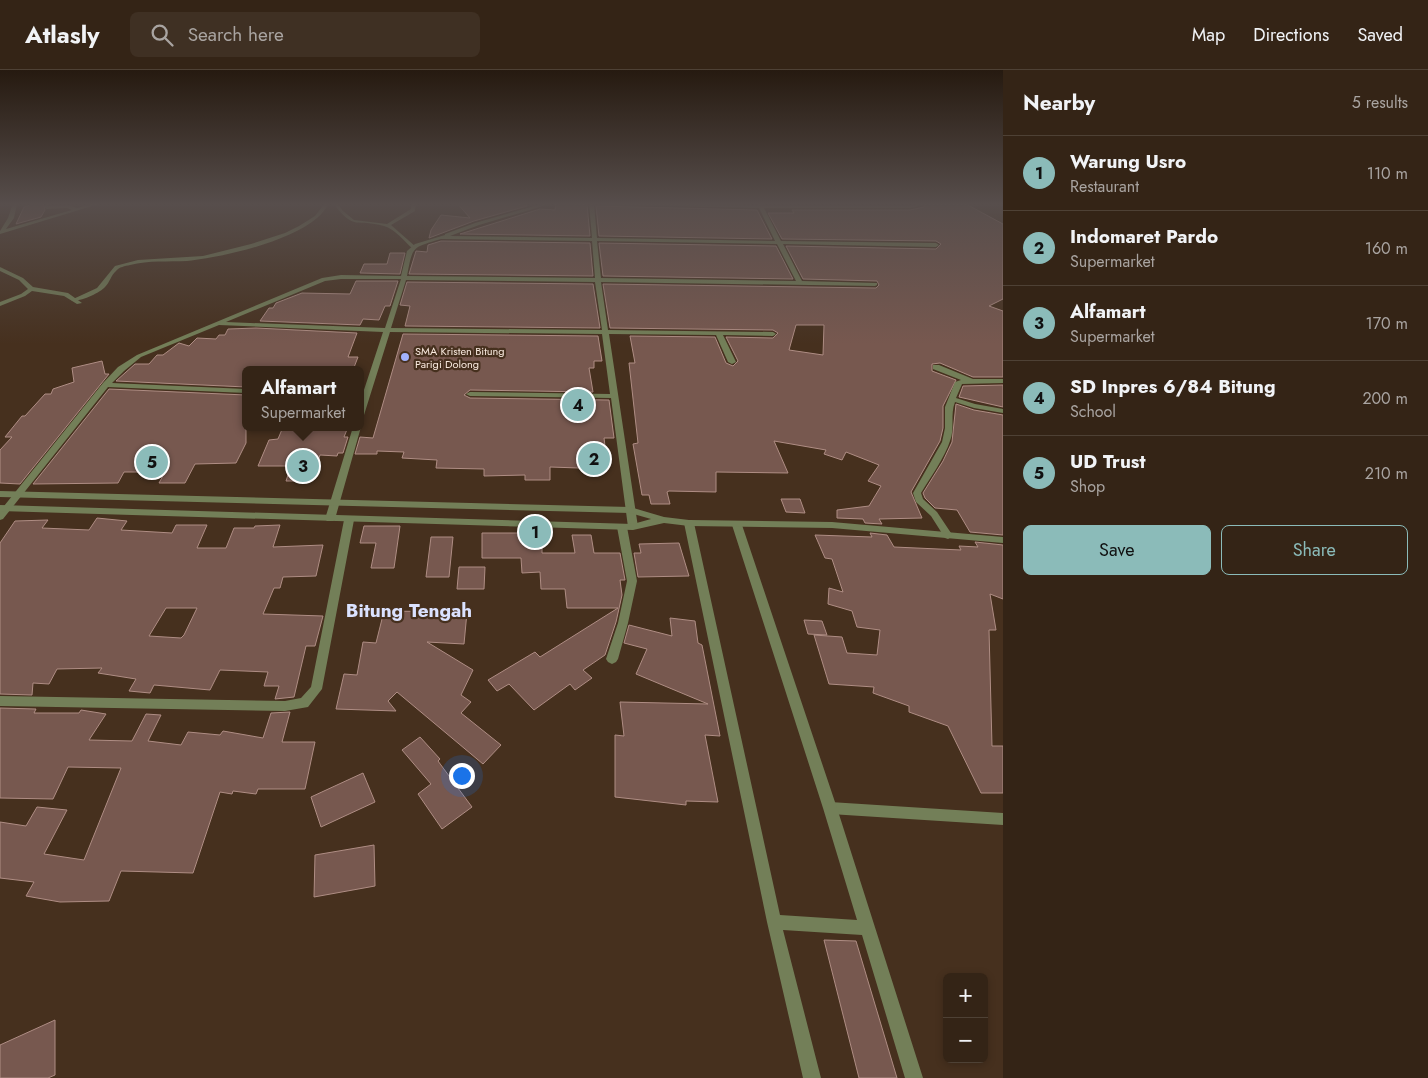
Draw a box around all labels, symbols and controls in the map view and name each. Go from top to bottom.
search box [130,12,480,57]
text: Atlasly [25,17,100,52]
icon: search [148,21,176,49]
text: Search here [188,21,284,48]
text: Map [1192,22,1225,48]
text: Directions [1253,22,1329,48]
text: Saved [1357,22,1403,48]
text: Nearby [1023,88,1095,118]
text: 5 results [1352,91,1408,114]
text: Warung Usro [1070,148,1186,175]
text: 1 [1035,162,1043,185]
text: 110 m [1367,162,1408,185]
text: Restaurant [1070,175,1139,198]
text: Indomaret Pardo [1070,223,1218,250]
text: 2 [1034,237,1044,260]
text: 160 m [1365,237,1408,260]
text: Supermarket [1070,250,1155,273]
text: Alfamart [1070,298,1146,325]
text: 3 [1034,312,1044,335]
text: 170 m [1366,312,1408,335]
text: Supermarket [1070,325,1155,348]
place label: SMA Kristen Bitung Parigi Dolong [415,343,505,372]
marker: SMA Kristen Bitung Parigi Dolong [399,351,411,363]
popup [242,366,364,431]
text: SD Inpres 6/84 Bitung [1070,373,1276,400]
text: Alfamart [261,374,336,401]
pin: 4 [562,386,594,424]
text: 4 [1033,387,1045,410]
text: 200 m [1362,387,1408,410]
text: School [1070,400,1116,423]
text: Supermarket [261,401,345,424]
pin: 2 [578,440,610,478]
pin: 5 [136,443,168,481]
pin: 3 [287,447,319,485]
text: UD Trust [1070,448,1146,475]
text: 5 [1034,462,1044,485]
text: 210 m [1365,462,1408,485]
text: Shop [1070,475,1105,498]
pin: 1 [519,513,551,551]
button: Save [1023,525,1211,575]
button: Share [1221,525,1408,575]
district label: Bitung Tengah [346,597,472,624]
your location [449,763,475,789]
map controls [943,973,988,1063]
button: + [943,973,988,1018]
button: − [943,1018,988,1063]

